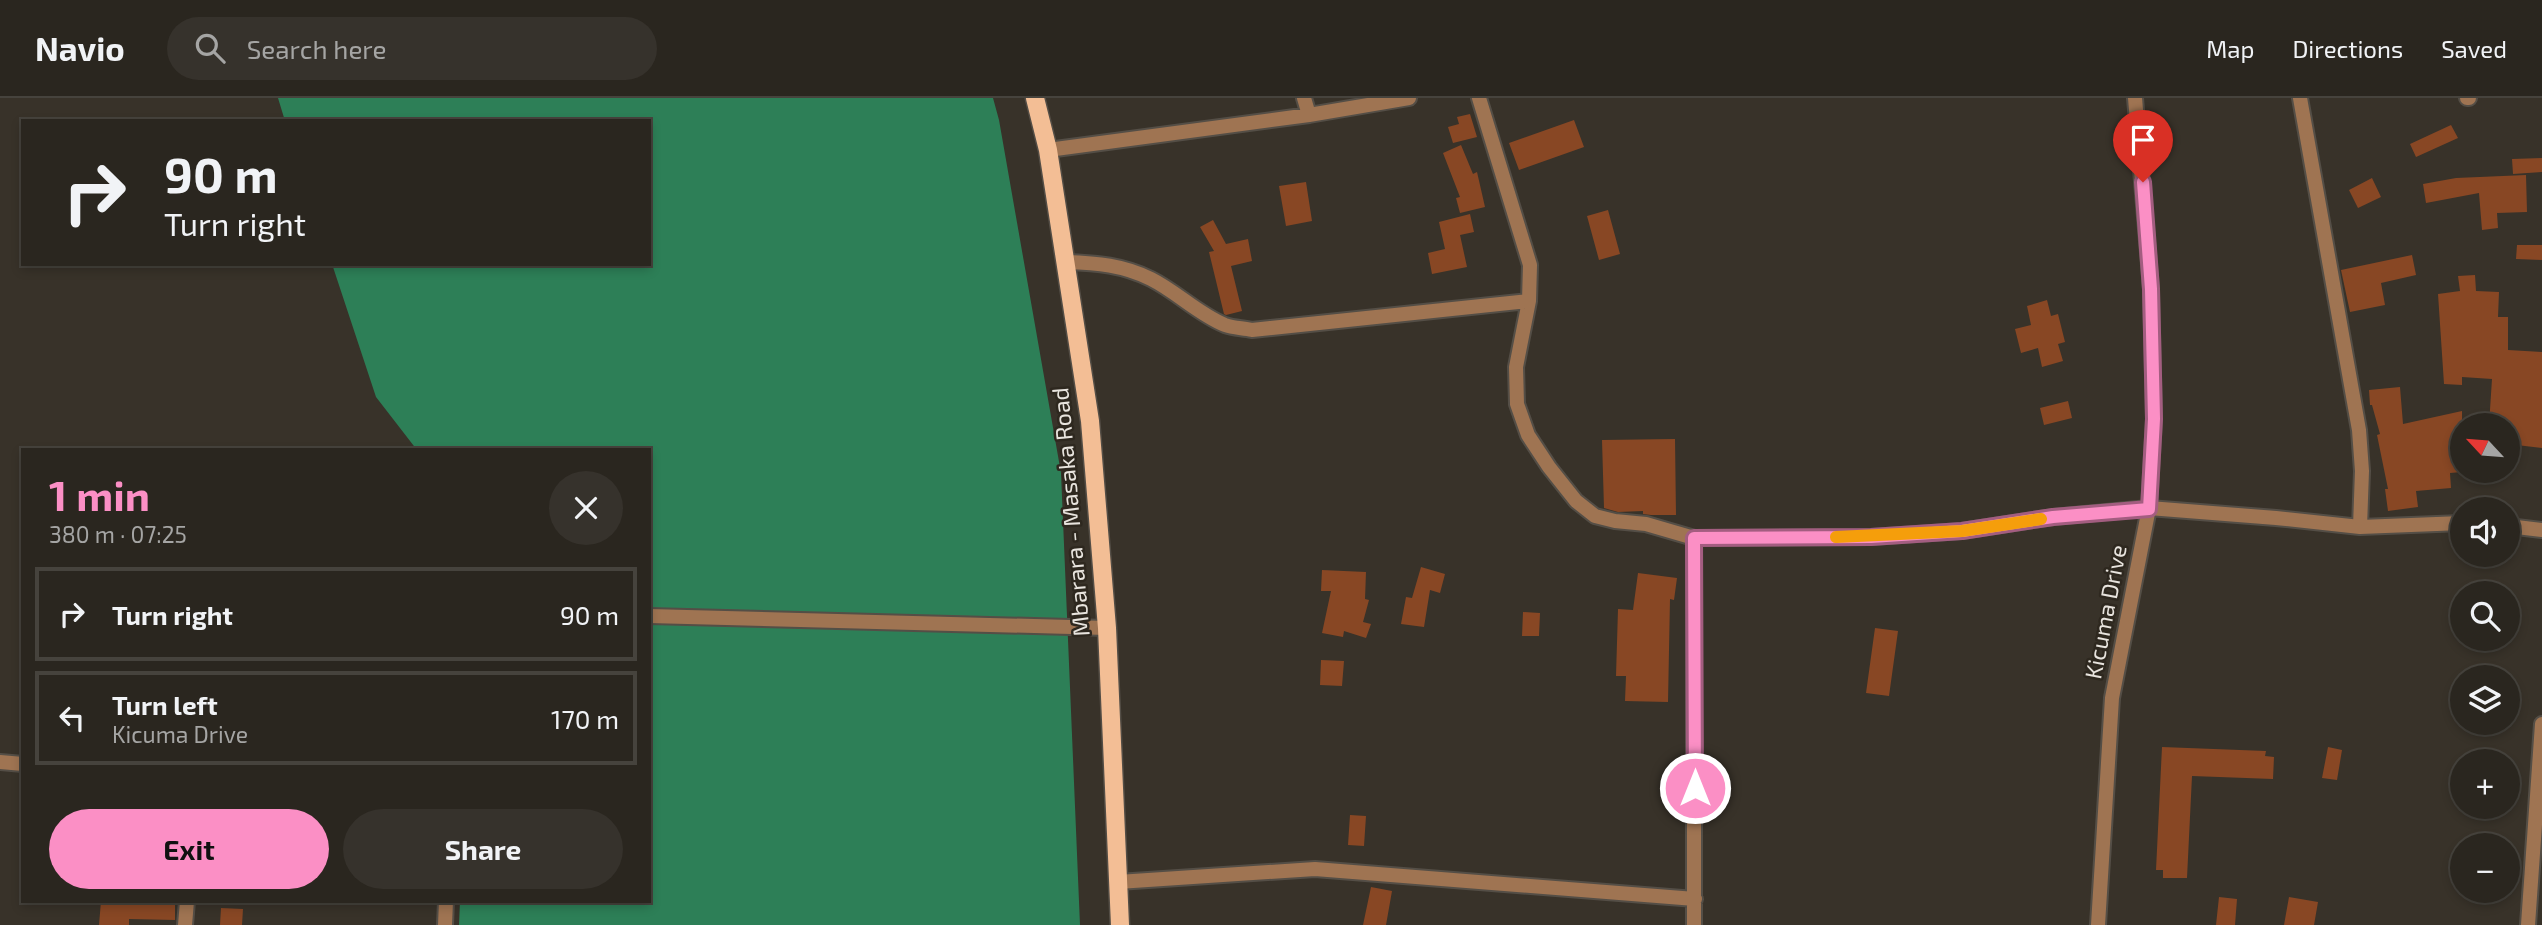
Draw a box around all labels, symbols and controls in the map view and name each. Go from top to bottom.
search box [167,17,657,80]
text: Navio [35,28,125,68]
icon: search [191,29,229,67]
text: Search here [247,33,386,64]
text: Map [2206,34,2254,63]
text: Directions [2292,34,2403,63]
text: Saved [2441,34,2507,63]
pin [2113,110,2173,182]
icon: arrive [2124,121,2162,159]
text: 90 m [164,144,278,203]
icon: right [49,147,140,238]
text: Turn right [164,204,306,242]
street label: Mbarara - Masaka Road [1045,386,1095,638]
north arrow [2450,413,2520,483]
map controls [2450,413,2520,903]
text: 1 min [49,469,150,519]
button: close [549,471,623,545]
button: sound [2450,497,2520,567]
text: 380 m · 07:25 [49,520,187,548]
street label: Kicuma Drive [2078,542,2132,681]
button: search [2450,581,2520,651]
icon: right [53,595,91,633]
text: Turn right [112,599,233,630]
text: 90 m [560,599,619,630]
button: layers [2450,665,2520,735]
text: Turn left [112,689,218,720]
icon: left [53,699,91,737]
text: 170 m [551,703,619,734]
text: Kicuma Drive [112,720,248,748]
button: + [2450,749,2520,819]
position arrow [1658,751,1732,825]
button: Exit [49,809,329,889]
button: Share [343,809,623,889]
button: − [2450,833,2520,903]

